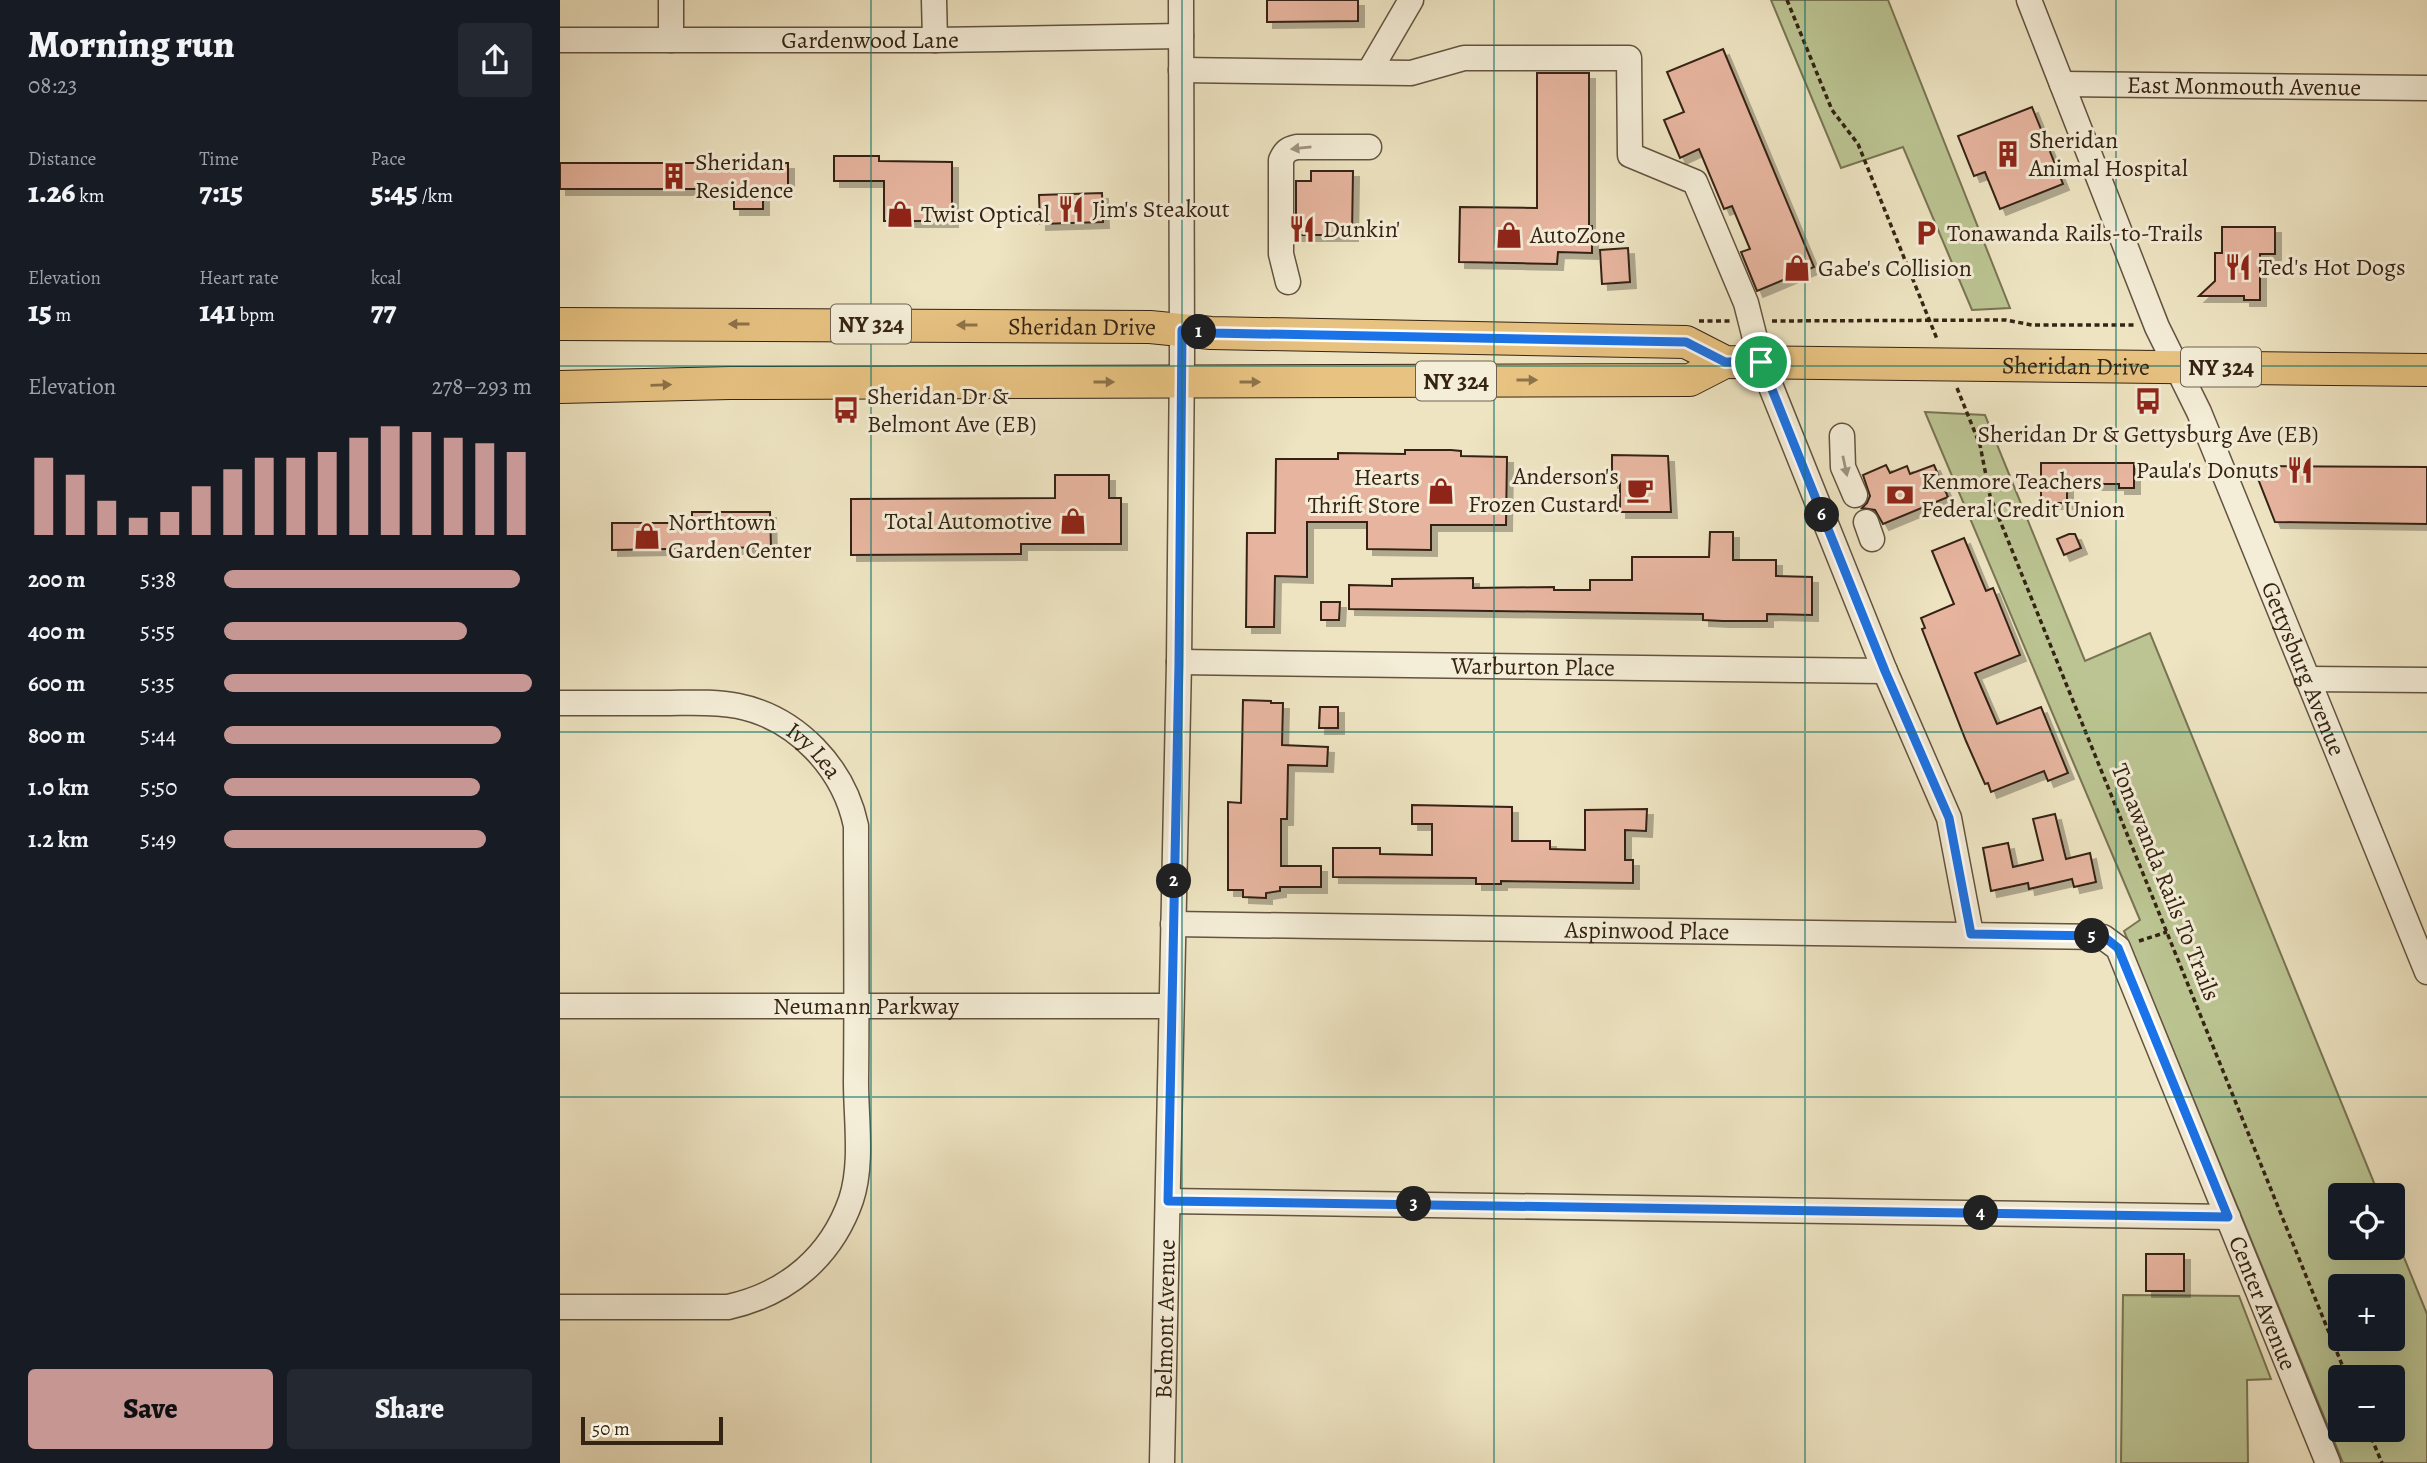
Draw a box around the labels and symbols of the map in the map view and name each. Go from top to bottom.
street label: Gardenwood Lane [781,24,959,56]
street label: East Monmouth Avenue [2127,69,2361,103]
place label: Sheridan Animal Hospital [2028,124,2188,184]
building icon: Sheridan Animal Hospital [1993,139,2023,169]
one-way arrow [1290,143,1312,154]
place label: Sheridan Residence [695,146,793,206]
building icon: Sheridan Residence [659,161,689,191]
place label: Jim's Steakout [1092,193,1230,225]
restaurant icon: Jim's Steakout [1056,194,1086,224]
place label: Twist Optical [921,198,1050,230]
shop icon: Twist Optical [885,199,915,229]
place label: Dunkin' [1323,213,1400,245]
restaurant icon: Dunkin' [1287,214,1317,244]
place label: Tonawanda Rails-to-Trails [1947,217,2203,249]
parking icon: Tonawanda Rails-to-Trails [1911,218,1941,248]
place label: AutoZone [1529,219,1625,251]
shop icon: AutoZone [1494,220,1524,250]
place label: Ted's Hot Dogs [2259,251,2406,283]
place label: Gabe's Collision [1818,252,1972,284]
restaurant icon: Ted's Hot Dogs [2223,252,2253,282]
shop icon: Gabe's Collision [1782,253,1812,283]
road number: NY 324 [831,304,911,344]
street label: Sheridan Drive [1008,310,1158,344]
pin: 1 [1182,314,1216,350]
one-way arrow [728,318,750,330]
one-way arrow [956,319,978,331]
pin [1731,332,1791,392]
road number: NY 324 [2181,348,2261,386]
street label: Sheridan Drive [2002,349,2150,383]
road number: NY 324 [1416,362,1496,400]
one-way arrow [1516,374,1538,386]
one-way arrow [1093,376,1115,388]
one-way arrow [1239,376,1261,388]
one-way arrow [650,379,672,391]
place label: Sheridan Dr & Belmont Ave (EB) [867,380,1036,440]
bus stop icon: Sheridan Dr & Gettysburg Ave (EB) [2133,386,2163,416]
bus stop icon: Sheridan Dr & Belmont Ave (EB) [831,395,861,425]
place label: Sheridan Dr & Gettysburg Ave (EB) [1978,418,2319,450]
place label: Paula's Donuts [2136,454,2279,486]
one-way arrow [1840,455,1851,477]
restaurant icon: Paula's Donuts [2285,455,2315,485]
place label: Anderson's Frozen Custard [1468,460,1619,520]
place label: Hearts Thrift Store [1308,461,1420,521]
place label: Kenmore Teachers Federal Credit Union [1921,465,2125,525]
cafe icon: Anderson's Frozen Custard [1625,475,1655,505]
shop icon: Hearts Thrift Store [1426,476,1456,506]
bank icon: Kenmore Teachers Federal Credit Union [1885,480,1915,510]
pin: 6 [1804,498,1840,532]
place label: Total Automotive [885,505,1052,537]
place label: Northtown Garden Center [668,506,812,566]
shop icon: Total Automotive [1058,506,1088,536]
shop icon: Northtown Garden Center [632,521,662,551]
street label: Gettysburg Avenue [2254,577,2353,760]
street label: Warburton Place [1450,649,1615,684]
street label: Ivy Lea [780,714,850,786]
street label: Tonawanda Rails To Trails [2104,759,2228,1005]
pin: 2 [1156,864,1192,898]
street label: Aspinwood Place [1563,913,1730,948]
pin: 5 [2074,918,2110,954]
street label: Neumann Parkway [773,990,959,1022]
pin: 3 [1396,1186,1432,1222]
pin: 4 [1964,1196,1998,1230]
street label: Center Avenue [2221,1231,2304,1375]
street label: Belmont Avenue [1147,1239,1183,1399]
scale bar [581,1414,723,1446]

